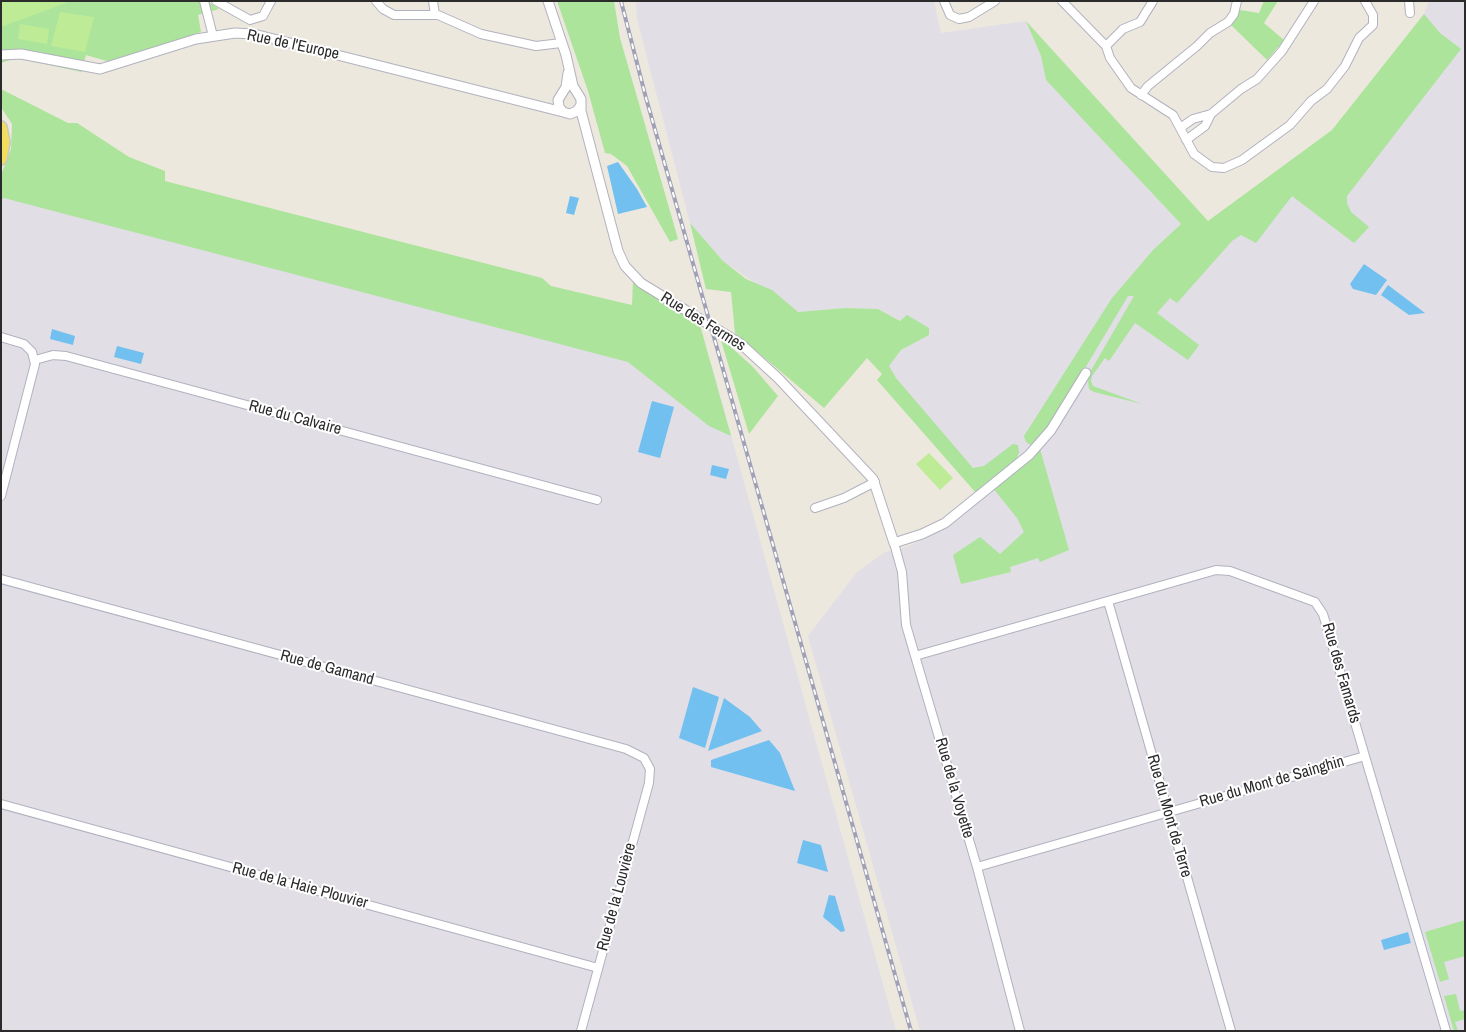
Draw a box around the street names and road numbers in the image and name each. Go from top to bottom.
street label: Rue de l'Europe [245,26,341,64]
street label: Rue des Fermes [657,288,749,356]
street label: Rue du Calvaire [247,396,343,440]
street label: Rue des Famards [1317,621,1365,725]
street label: Rue de Gamand [278,646,376,690]
street label: Rue de la Voyette [930,736,978,840]
street label: Rue du Mont de Terre [1142,752,1196,880]
street label: Rue du Mont de Sainghin [1197,752,1347,812]
street label: Rue de la Louvière [593,841,641,953]
street label: Rue de la Haie Plouvier [230,859,370,913]

